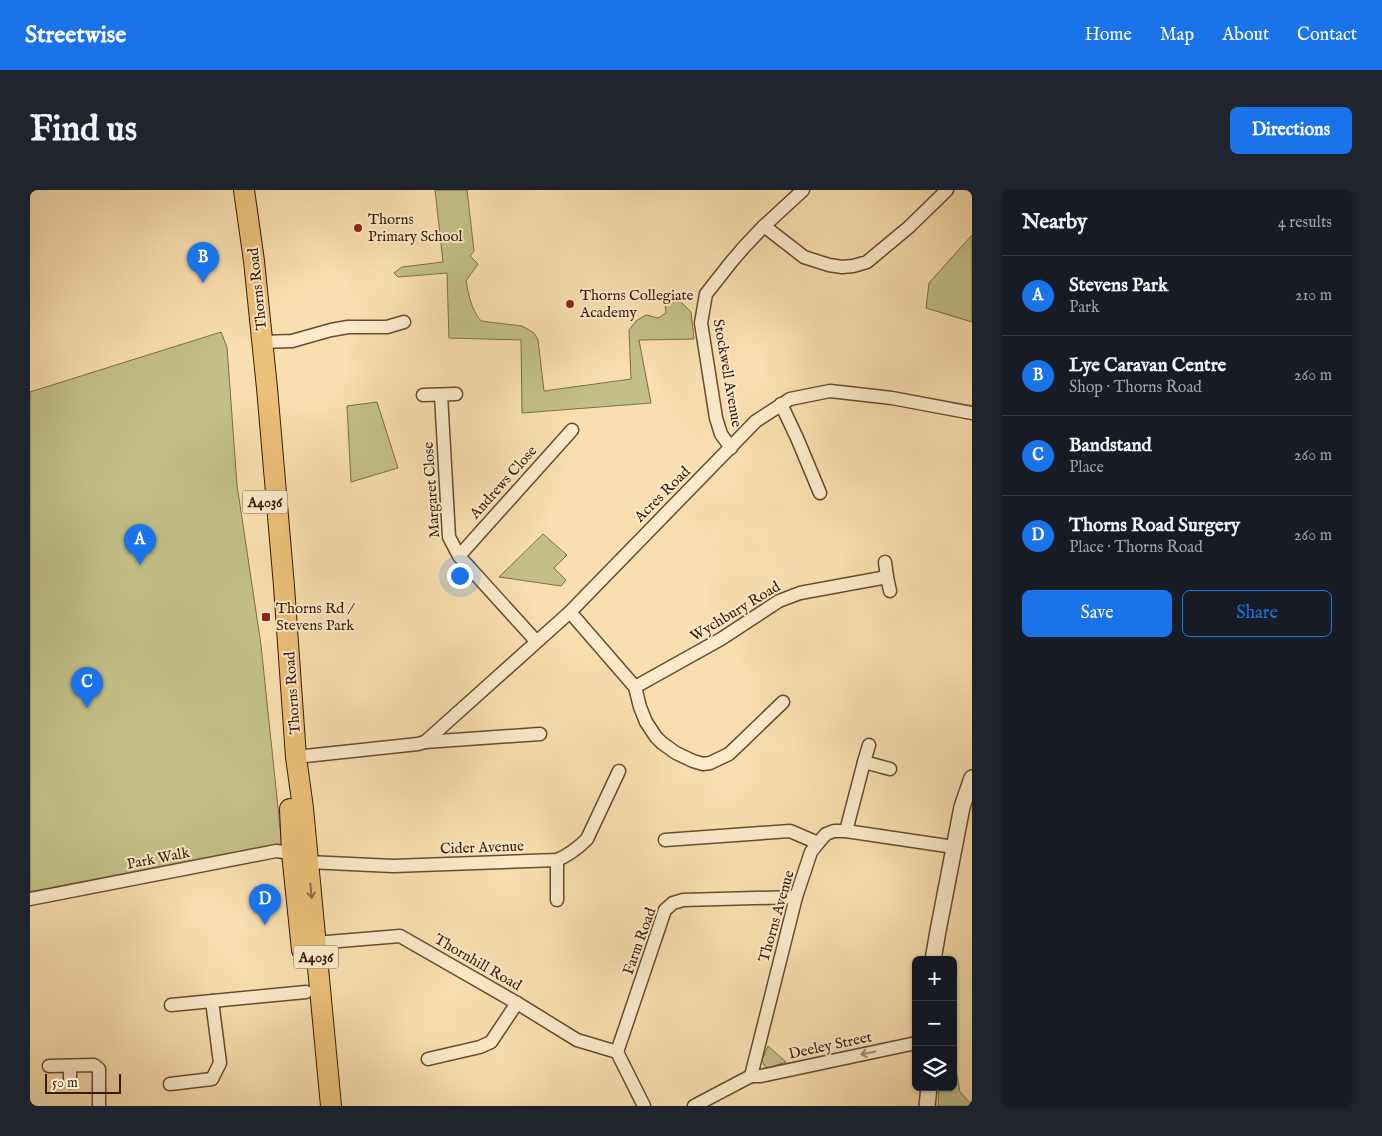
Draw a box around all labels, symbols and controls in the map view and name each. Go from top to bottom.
text: Streetwise [25,20,126,51]
text: Home [1085,24,1132,47]
text: Map [1160,24,1194,47]
text: About [1222,24,1269,47]
text: Contact [1297,24,1357,47]
button: Directions [1230,107,1352,154]
text: Find us [30,108,137,153]
text: Nearby [1022,209,1087,236]
place label: Thorns Primary School [368,210,464,246]
text: 4 results [1278,213,1332,233]
marker: Thorns Primary School [352,222,364,234]
pin: B [187,242,219,283]
street label: Thorns Road [244,246,271,331]
text: Stevens Park [1069,274,1168,298]
place label: Thorns Collegiate Academy [579,286,694,322]
text: A [1033,286,1043,306]
text: 210 m [1295,286,1332,306]
marker: Thorns Collegiate Academy [564,298,576,310]
text: Park [1069,298,1099,318]
street label: Stockwell Avenue [709,318,746,429]
text: Lye Caravan Centre [1069,354,1226,378]
text: B [1033,366,1043,386]
text: 260 m [1294,366,1332,386]
text: Shop · Thorns Road [1069,378,1202,398]
text: Bandstand [1069,434,1152,458]
street label: Margaret Close [419,441,444,539]
street label: Andrews Close [465,442,541,524]
text: C [1032,446,1044,466]
text: 260 m [1294,446,1332,466]
text: Place [1069,458,1104,478]
street label: Acres Road [630,462,695,527]
road number: A4036 [242,490,288,514]
text: Thorns Road Surgery [1069,514,1240,538]
pin: A [124,524,156,565]
text: D [1032,526,1044,546]
text: 260 m [1294,526,1332,546]
text: Place · Thorns Road [1069,538,1203,558]
your location [447,563,473,589]
street label: Wychbury Road [687,577,785,646]
button: Save [1022,590,1172,637]
button: Share [1182,590,1332,637]
place label: Thorns Rd / Stevens Park [276,599,356,635]
marker: Thorns Rd / Stevens Park [260,611,272,623]
street label: Thorns Road [280,650,305,735]
pin: C [71,667,103,708]
street label: Cider Avenue [440,837,524,858]
street label: Park Walk [125,843,192,874]
street label: Thorns Avenue [754,868,799,964]
one-way arrow [306,883,315,899]
pin: D [249,884,281,925]
street label: Farm Road [619,904,661,977]
street label: Thornhill Road [431,930,526,996]
road number: A4036 [294,946,338,969]
map controls [912,956,957,1091]
button: + [912,956,957,1001]
button: − [912,1001,957,1046]
street label: Deeley Street [787,1027,873,1064]
button: layers [912,1046,957,1091]
one-way arrow [860,1049,876,1058]
scale bar [45,1071,121,1094]
text: 50 m [52,1074,78,1092]

